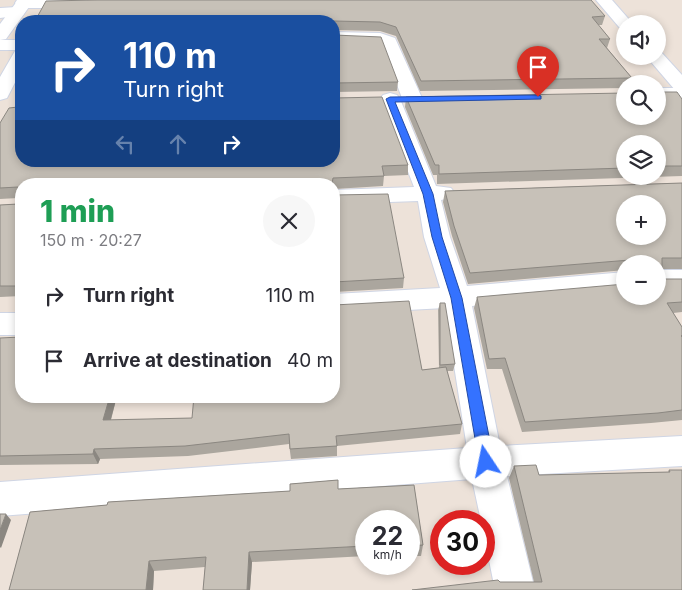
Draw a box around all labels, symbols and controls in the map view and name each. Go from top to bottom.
map controls [616,15,666,305]
button: sound [616,15,666,65]
text: 110 m [123,34,217,76]
icon: right [40,35,105,100]
pin [517,46,559,97]
icon: arrive [524,53,552,81]
button: search [616,75,666,125]
text: Turn right [123,76,224,102]
icon: left [111,130,139,158]
icon: ahead [164,130,192,158]
icon: right [217,130,245,158]
button: layers [616,135,666,185]
text: 1 min [40,193,115,229]
button: close [263,195,315,247]
button: + [616,195,666,245]
text: 150 m · 20:27 [40,230,142,250]
button: − [616,255,666,305]
icon: right [40,282,68,310]
text: Turn right [83,284,174,307]
text: 110 m [266,284,315,307]
icon: arrive [40,347,68,375]
text: Arrive at destination [83,349,272,372]
text: 40 m [287,349,333,372]
position arrow [459,435,511,487]
speed limit sign: 30 [430,510,495,575]
text: 22 [372,521,403,551]
text: km/h [373,547,402,562]

